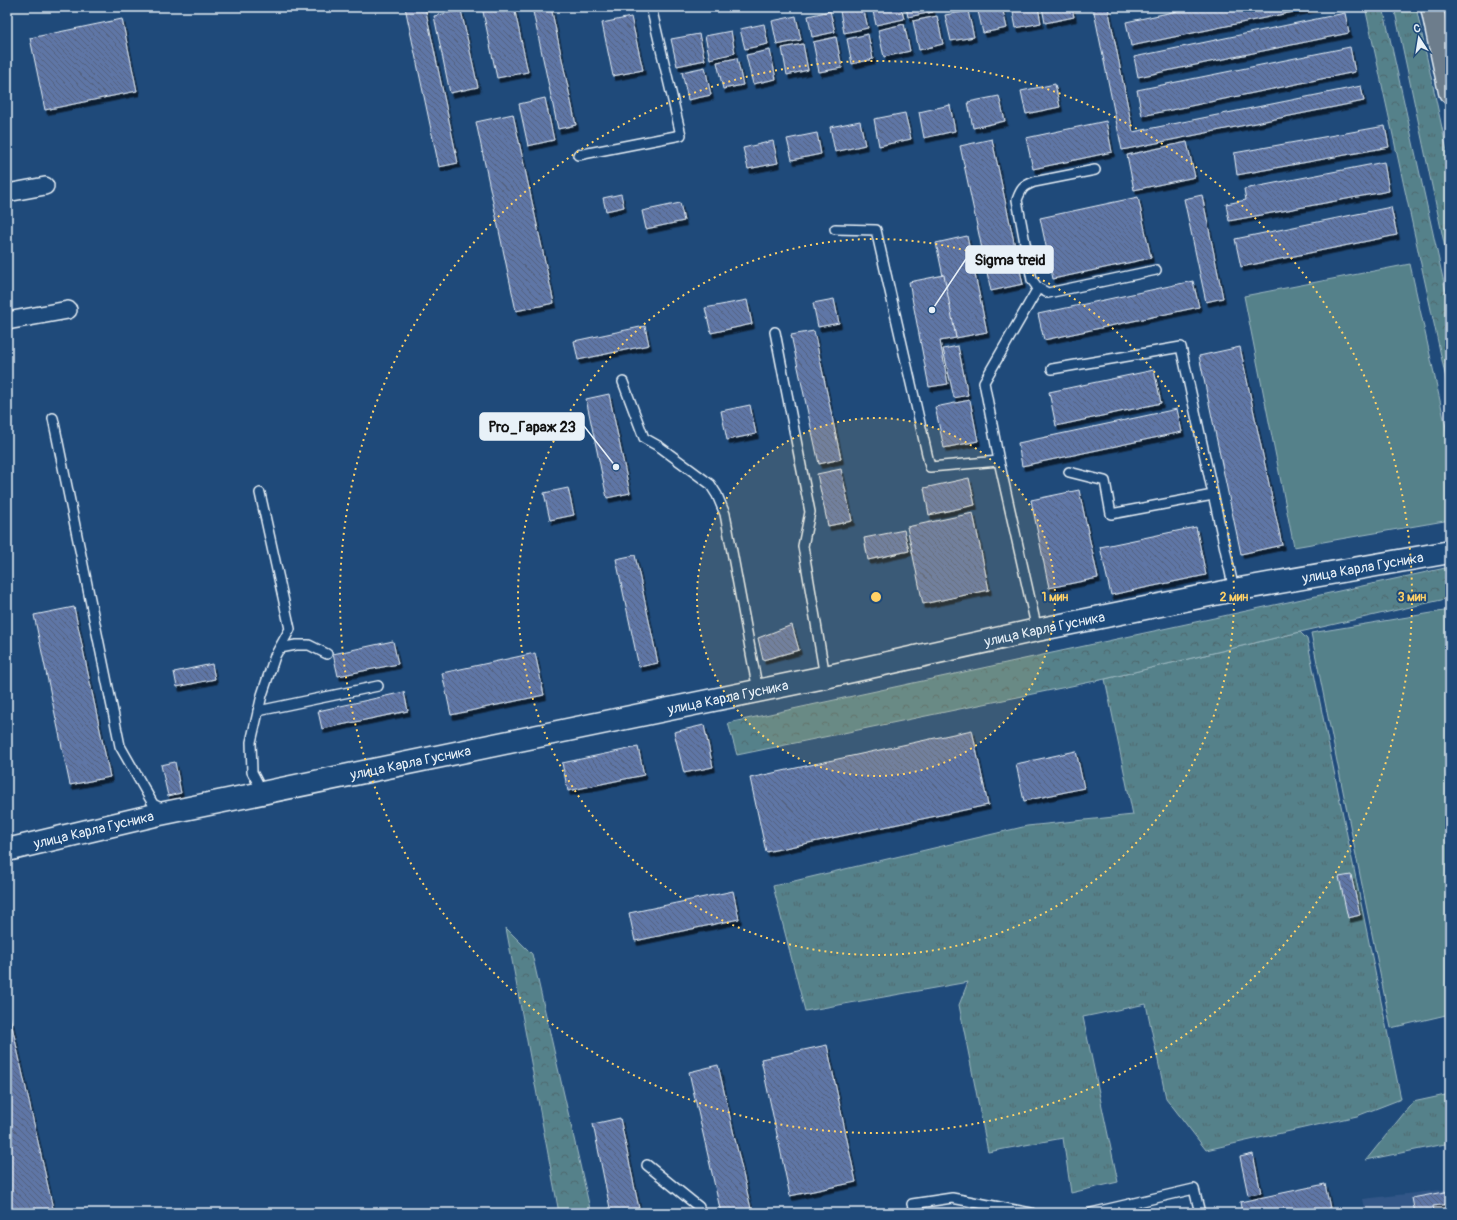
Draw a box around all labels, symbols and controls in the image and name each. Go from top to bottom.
north arrow [1399,18,1439,58]
text: С [1412,22,1422,36]
callout: Sigma treid [966,246,1053,273]
text: Sigma treid [974,251,1046,270]
callout: Pro_Гараж 23 [480,413,584,440]
text: Pro_Гараж 23 [488,418,576,437]
street label: улица Карла Гусника [1300,548,1425,587]
centre of rings [869,590,883,604]
text: 1 мин [1042,590,1068,605]
text: 2 мин [1220,590,1248,605]
text: 3 мин [1398,590,1426,605]
street label: улица Карла Гусника [982,608,1106,650]
street label: улица Карла Гусника [665,676,790,718]
street label: улица Карла Гусника [348,742,472,783]
street label: улица Карла Гусника [31,807,155,852]

